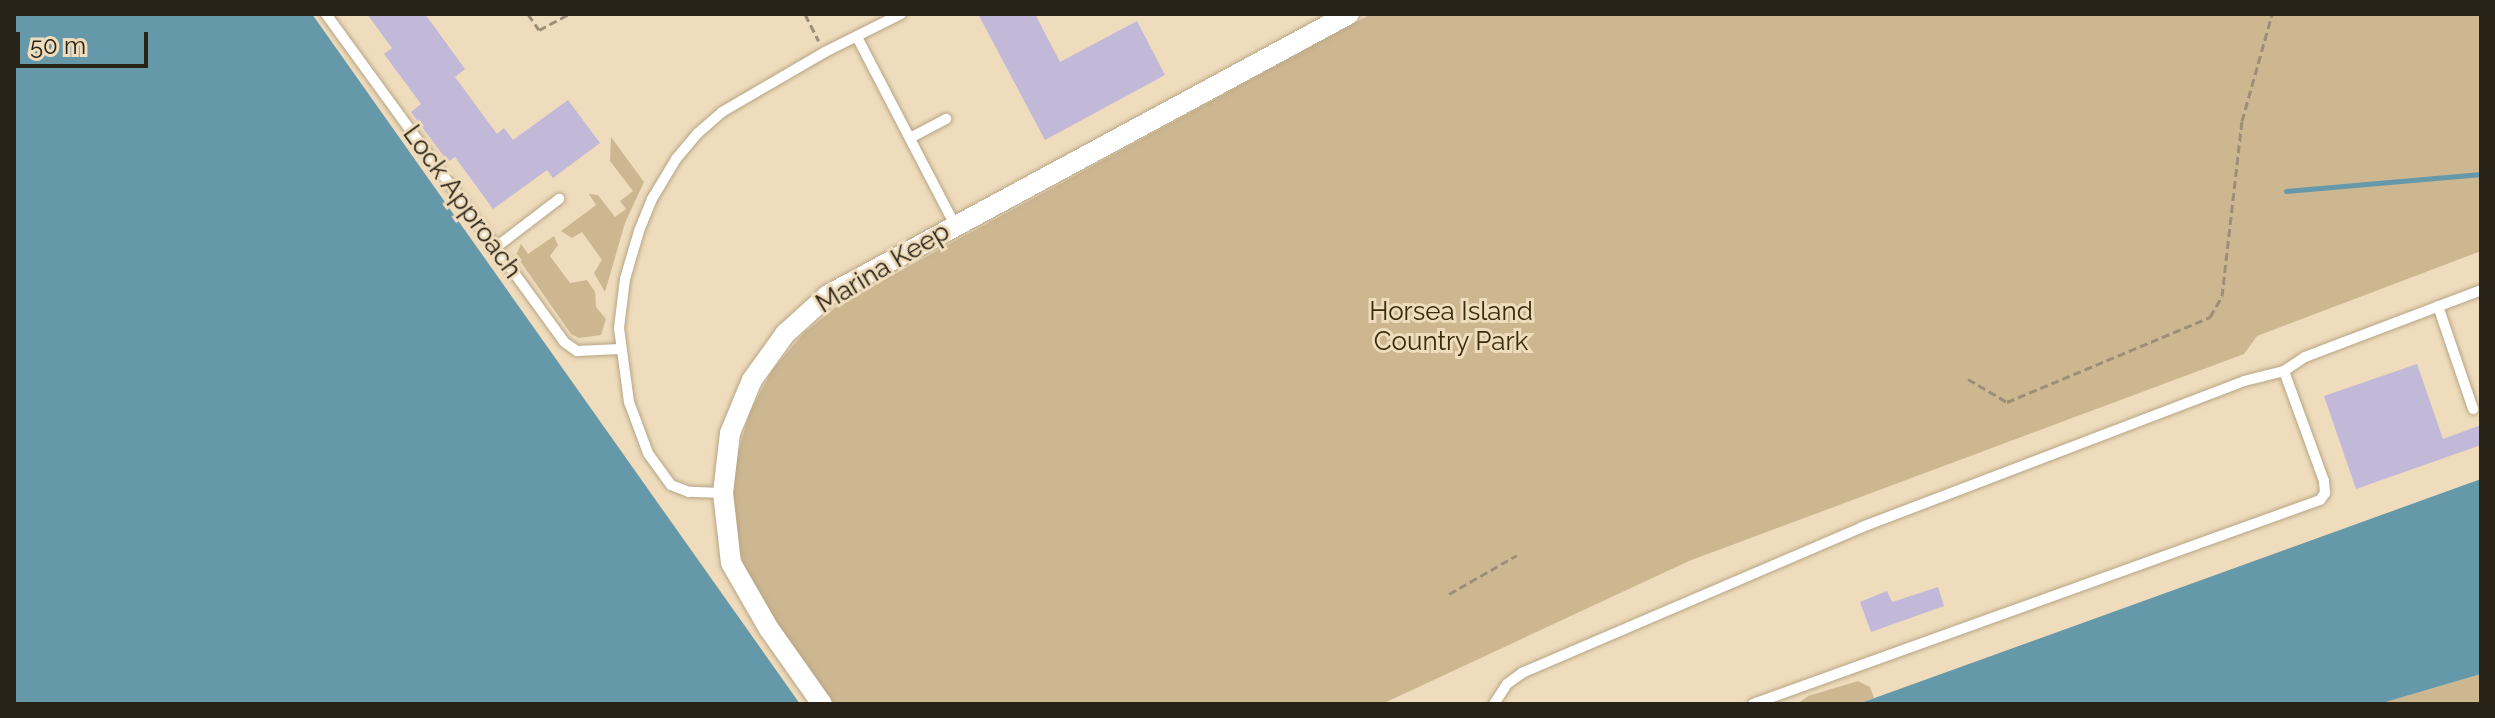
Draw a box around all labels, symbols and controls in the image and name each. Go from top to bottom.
scale bar [20,16,152,66]
text: 50 m [30,31,86,60]
street label: Lock Approach [396,119,528,285]
street label: Marina Keep [811,216,955,320]
park label: Horsea Island Country Park [1369,296,1533,358]

